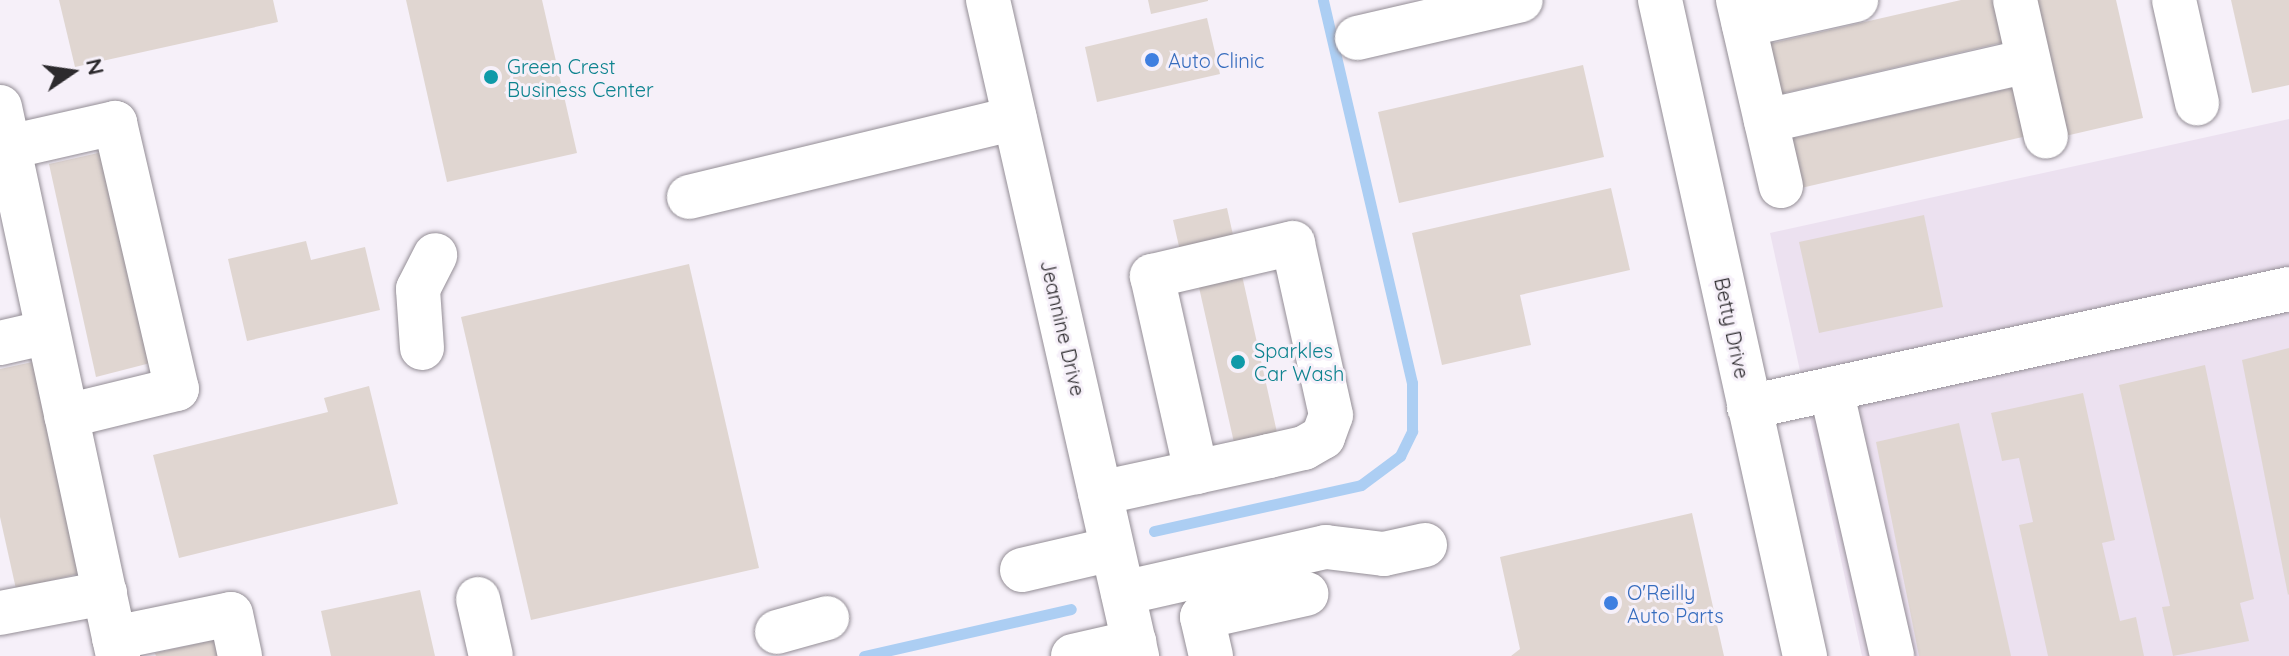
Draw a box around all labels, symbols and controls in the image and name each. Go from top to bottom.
north arrow [32,32,112,112]
place label: Auto Clinic [1168,48,1264,72]
marker: Auto Clinic [1143,51,1161,69]
place label: Green Crest Business Center [507,54,654,101]
text: N [80,56,111,78]
marker: Green Crest Business Center [482,68,500,86]
street label: Jeannine Drive [1036,258,1090,398]
street label: Betty Drive [1710,275,1754,381]
place label: Sparkles Car Wash [1254,338,1344,385]
marker: Sparkles Car Wash [1229,353,1247,371]
place label: O'Reilly Auto Parts [1627,580,1724,627]
marker: O'Reilly Auto Parts [1602,594,1620,612]

